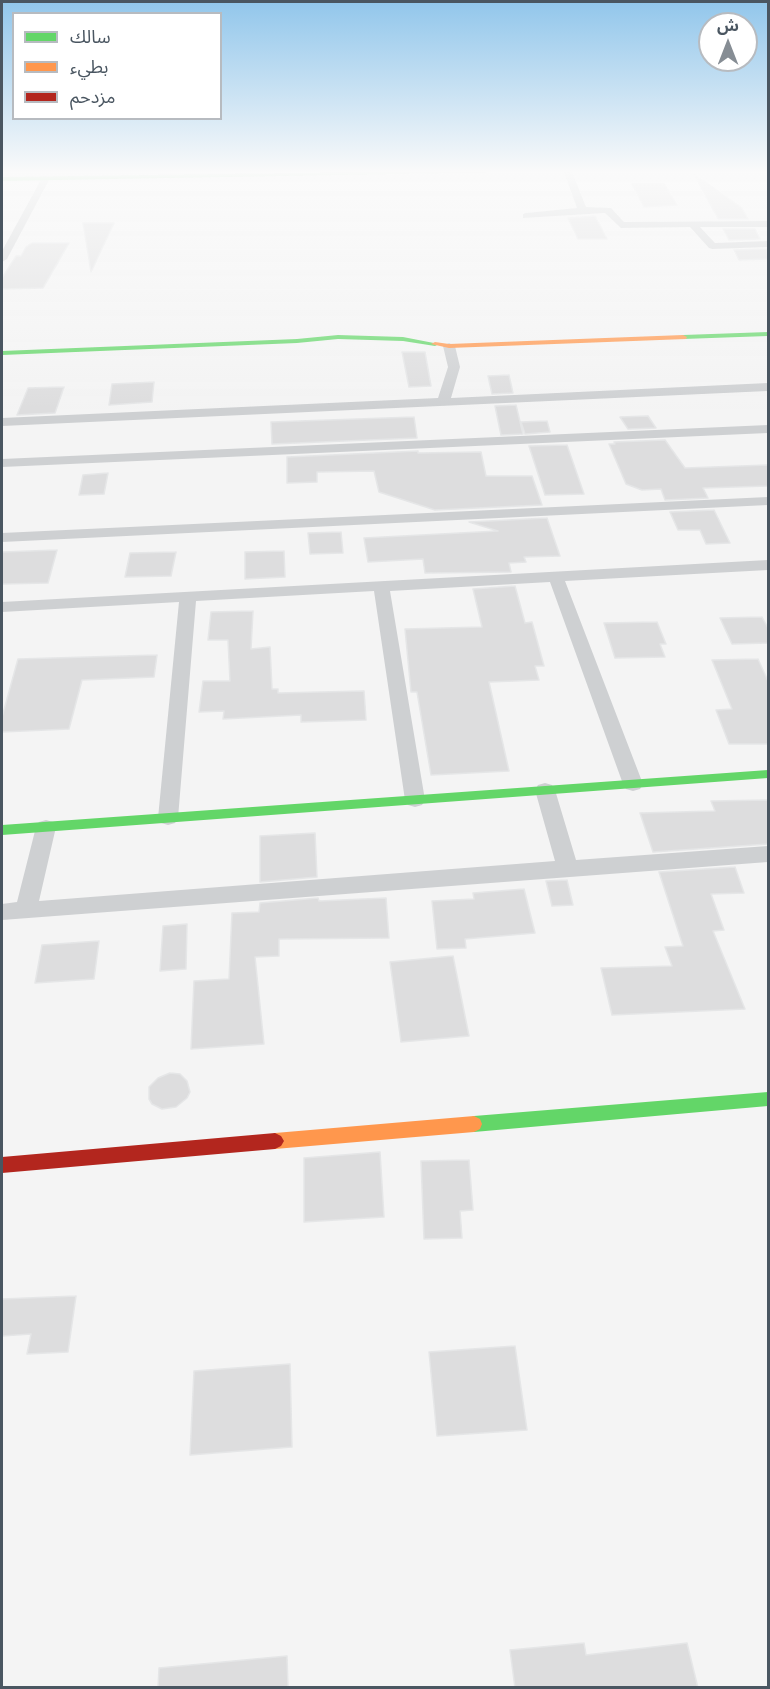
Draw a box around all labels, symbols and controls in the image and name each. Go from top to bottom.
legend [12,12,222,120]
north arrow [698,12,758,72]
text: ش [717,16,739,35]
text: سالك [70,26,111,47]
text: بطيء [70,56,108,77]
text: مزدحم [70,86,115,107]

